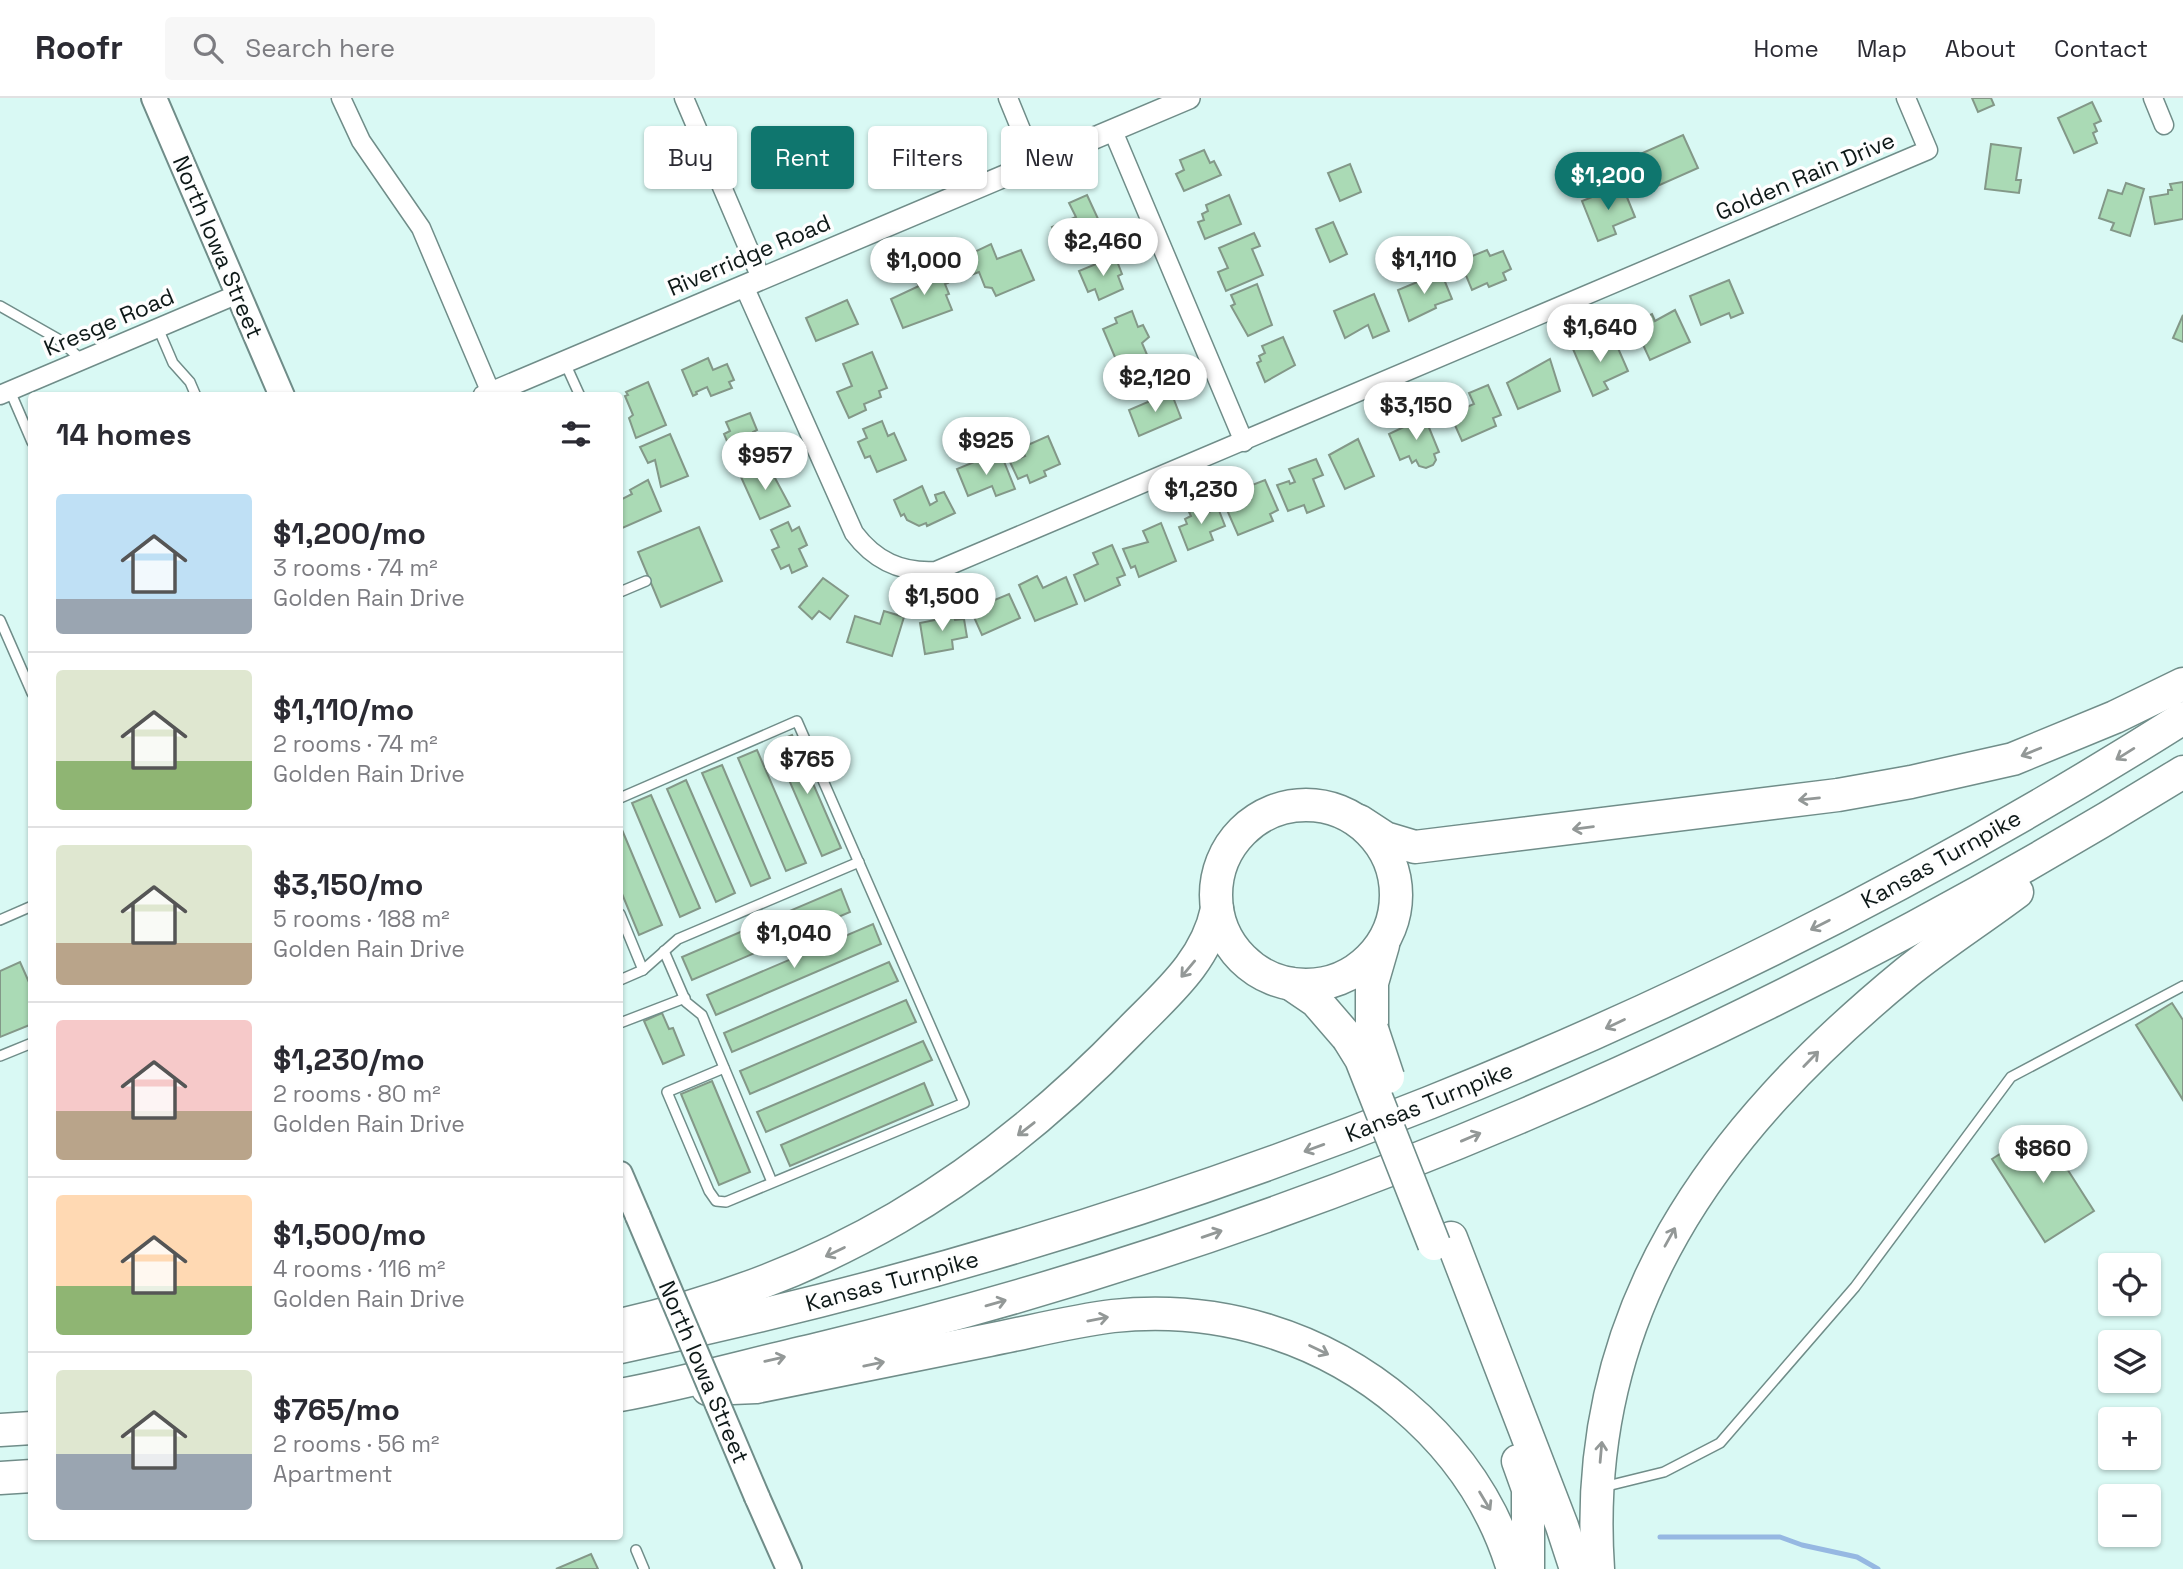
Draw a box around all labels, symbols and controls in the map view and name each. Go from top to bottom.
search box [165,17,655,80]
text: Roofr [35,27,123,69]
icon: search [189,29,227,67]
text: Search here [245,31,395,65]
text: Home [1753,33,1819,64]
text: Map [1857,33,1907,64]
text: About [1945,33,2016,64]
text: Contact [2054,33,2148,64]
street label: Golden Rain Drive [1711,125,1899,227]
chip: Buy [644,126,737,189]
chip: Rent [751,126,854,189]
chip: Filters [868,126,987,189]
chip: New [1001,126,1098,189]
street label: North Iowa Street [166,151,270,343]
pin: $1,200 [1551,152,1665,212]
text: $1,200 [1571,160,1645,190]
street label: Riverridge Road [663,207,835,303]
pin: $2,460 [1046,218,1160,278]
text: $2,460 [1064,226,1142,256]
pin: $1,110 [1367,236,1481,296]
pin: $1,000 [867,238,981,297]
text: $1,110 [1391,244,1457,274]
text: $1,000 [886,245,962,275]
street label: Kresge Road [39,281,179,363]
pin: $1,640 [1543,304,1657,364]
text: $1,640 [1563,312,1637,342]
pin: $2,120 [1098,354,1212,414]
text: $2,120 [1119,362,1191,392]
pin: $3,150 [1359,382,1473,442]
text: $3,150 [1380,390,1452,420]
text: 14 homes [56,415,192,454]
icon: filters [557,415,595,453]
pin: $925 [945,418,1027,477]
text: $925 [958,425,1014,455]
pin: $957 [724,432,806,492]
text: $957 [738,440,792,470]
pin: $1,230 [1144,466,1258,526]
text: $1,230 [1164,474,1238,504]
text: $1,200/mo [273,514,426,553]
icon: home [112,522,196,606]
text: 3 rooms · 74 m² [273,553,438,583]
pin: $1,500 [885,574,999,633]
text: $1,500 [905,581,979,611]
text: Golden Rain Drive [273,583,465,613]
text: $1,110/mo [273,690,414,729]
icon: home [112,698,196,782]
text: 2 rooms · 74 m² [273,729,438,759]
pin: $765 [766,736,848,796]
text: $765 [780,744,834,774]
one-way arrow [2021,746,2042,759]
one-way arrow [2116,746,2135,761]
text: Golden Rain Drive [273,759,465,789]
one-way arrow [1798,792,1821,805]
street label: Kansas Turnpike [1856,803,2026,915]
one-way arrow [1572,821,1595,834]
text: $3,150/mo [273,865,423,904]
icon: home [112,873,196,957]
text: 5 rooms · 188 m² [273,904,450,934]
pin: $1,040 [737,910,851,970]
text: $1,040 [756,918,832,948]
one-way arrow [1810,919,1831,933]
text: Golden Rain Drive [273,934,465,964]
one-way arrow [1180,960,1196,978]
one-way arrow [1605,1018,1626,1031]
text: $1,230/mo [273,1040,425,1079]
icon: home [112,1048,196,1132]
one-way arrow [1802,1051,1819,1068]
street label: Kansas Turnpike [1341,1055,1517,1149]
text: 2 rooms · 80 m² [273,1079,441,1109]
text: Golden Rain Drive [273,1109,465,1139]
one-way arrow [1018,1121,1036,1137]
pin: $860 [2002,1126,2084,1185]
one-way arrow [1460,1130,1482,1143]
text: $860 [2015,1133,2071,1163]
one-way arrow [1304,1143,1326,1155]
text: $1,500/mo [273,1215,426,1254]
icon: home [112,1223,196,1307]
one-way arrow [1201,1226,1223,1239]
one-way arrow [1664,1227,1678,1248]
street label: Kansas Turnpike [802,1243,982,1319]
one-way arrow [825,1245,846,1259]
map controls [2098,1253,2161,1547]
button: locate [2098,1253,2161,1316]
text: 4 rooms · 116 m² [273,1254,445,1284]
street label: North Iowa Street [652,1276,756,1468]
text: Golden Rain Drive [273,1284,465,1314]
one-way arrow [984,1295,1006,1308]
one-way arrow [1086,1312,1109,1326]
button: layers [2098,1330,2161,1393]
one-way arrow [1308,1344,1329,1358]
one-way arrow [763,1352,786,1365]
one-way arrow [862,1356,885,1370]
text: $765/mo [273,1390,400,1429]
icon: home [112,1398,196,1482]
button: + [2098,1407,2161,1470]
text: 2 rooms · 56 m² [273,1429,439,1459]
one-way arrow [1595,1441,1608,1464]
text: Apartment [273,1459,393,1489]
button: − [2098,1484,2161,1547]
one-way arrow [1478,1491,1492,1511]

